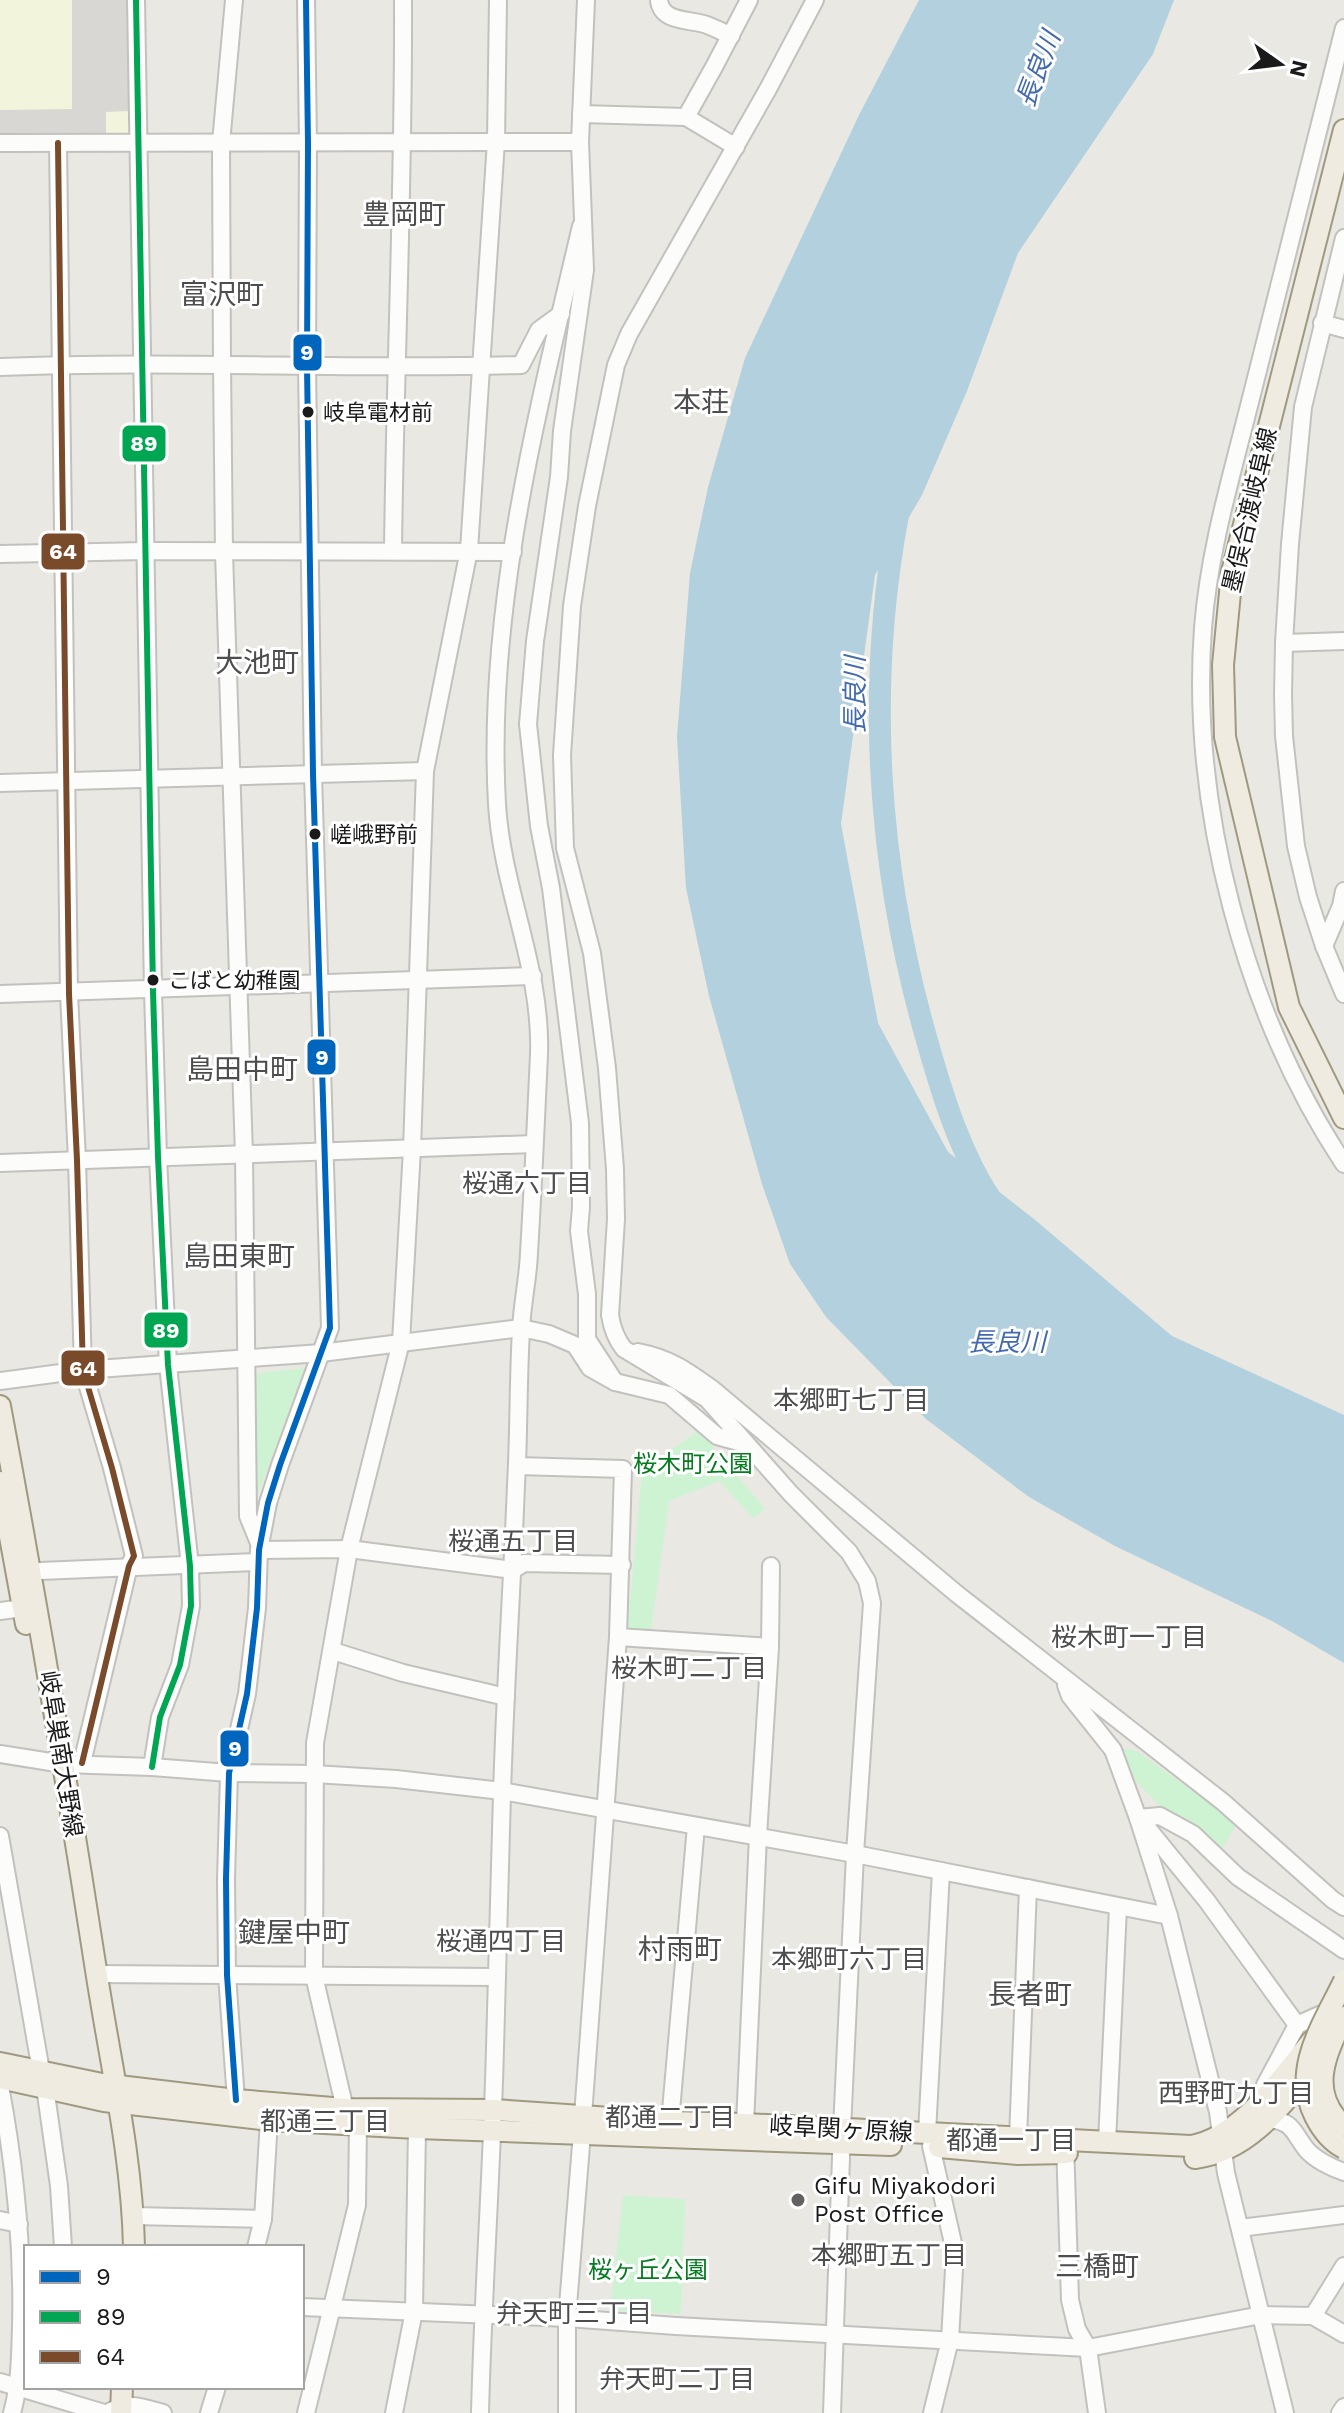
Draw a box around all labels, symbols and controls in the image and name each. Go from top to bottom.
water label: 長良川 [1010,24,1067,111]
north arrow [1240,24,1320,104]
text: N [1285,58,1313,80]
district label: 豊岡町 [362,198,446,231]
district label: 富沢町 [180,278,264,311]
line badge: 9 [292,333,323,372]
text: 9 [300,340,314,365]
district label: 本荘 [673,386,729,419]
place label: 岐阜電材前 [323,400,433,425]
marker: 岐阜電材前 [300,404,316,420]
line badge: 89 [121,424,167,463]
street label: 墨俣合渡岐阜線 [1217,425,1283,595]
text: 89 [130,431,158,456]
line badge: 64 [40,532,86,571]
text: 64 [49,539,77,564]
district label: 大池町 [215,646,299,679]
water label: 長良川 [840,653,870,734]
place label: 嵯峨野前 [330,822,418,847]
marker: 嵯峨野前 [307,826,323,842]
place label: こばと幼稚園 [168,968,300,993]
marker: こばと幼稚園 [145,972,161,988]
line badge: 9 [306,1038,337,1076]
text: 9 [315,1045,329,1070]
district label: 島田中町 [186,1053,298,1086]
district label: 桜通六丁目 [462,1168,592,1198]
district label: 島田東町 [183,1240,295,1273]
line badge: 89 [143,1311,189,1349]
text: 89 [152,1318,180,1343]
water label: 長良川 [968,1327,1049,1357]
line badge: 64 [60,1349,106,1387]
text: 64 [69,1356,97,1381]
district label: 本郷町七丁目 [773,1385,929,1415]
park label: 桜木町公園 [633,1450,753,1478]
district label: 桜通五丁目 [448,1526,578,1556]
district label: 桜木町一丁目 [1051,1622,1207,1652]
district label: 桜木町二丁目 [611,1653,767,1683]
street label: 岐阜巣南大野線 [34,1669,88,1839]
line badge: 9 [219,1729,250,1768]
text: 9 [228,1736,242,1761]
district label: 鍵屋中町 [238,1916,350,1949]
district label: 桜通四丁目 [436,1926,566,1956]
district label: 村雨町 [638,1933,722,1966]
district label: 本郷町六丁目 [771,1944,927,1974]
district label: 長者町 [988,1978,1072,2011]
district label: 西野町九丁目 [1158,2078,1314,2108]
district label: 都通二丁目 [605,2102,735,2132]
district label: 都通三丁目 [260,2106,390,2136]
street label: 岐阜関ヶ原線 [768,2111,914,2147]
district label: 都通一丁目 [946,2125,1076,2155]
place label: Gifu Miyakodori Post Office [814,2172,996,2228]
marker: Gifu Miyakodori Post Office [789,2191,807,2209]
district label: 本郷町五丁目 [811,2240,967,2270]
legend [24,2245,304,2389]
district label: 三橋町 [1055,2250,1139,2283]
park label: 桜ヶ丘公園 [588,2256,708,2284]
text: 9 [96,2263,111,2291]
district label: 弁天町三丁目 [496,2298,652,2328]
text: 89 [96,2303,126,2331]
text: 64 [96,2343,125,2371]
district label: 弁天町二丁目 [599,2364,755,2394]

